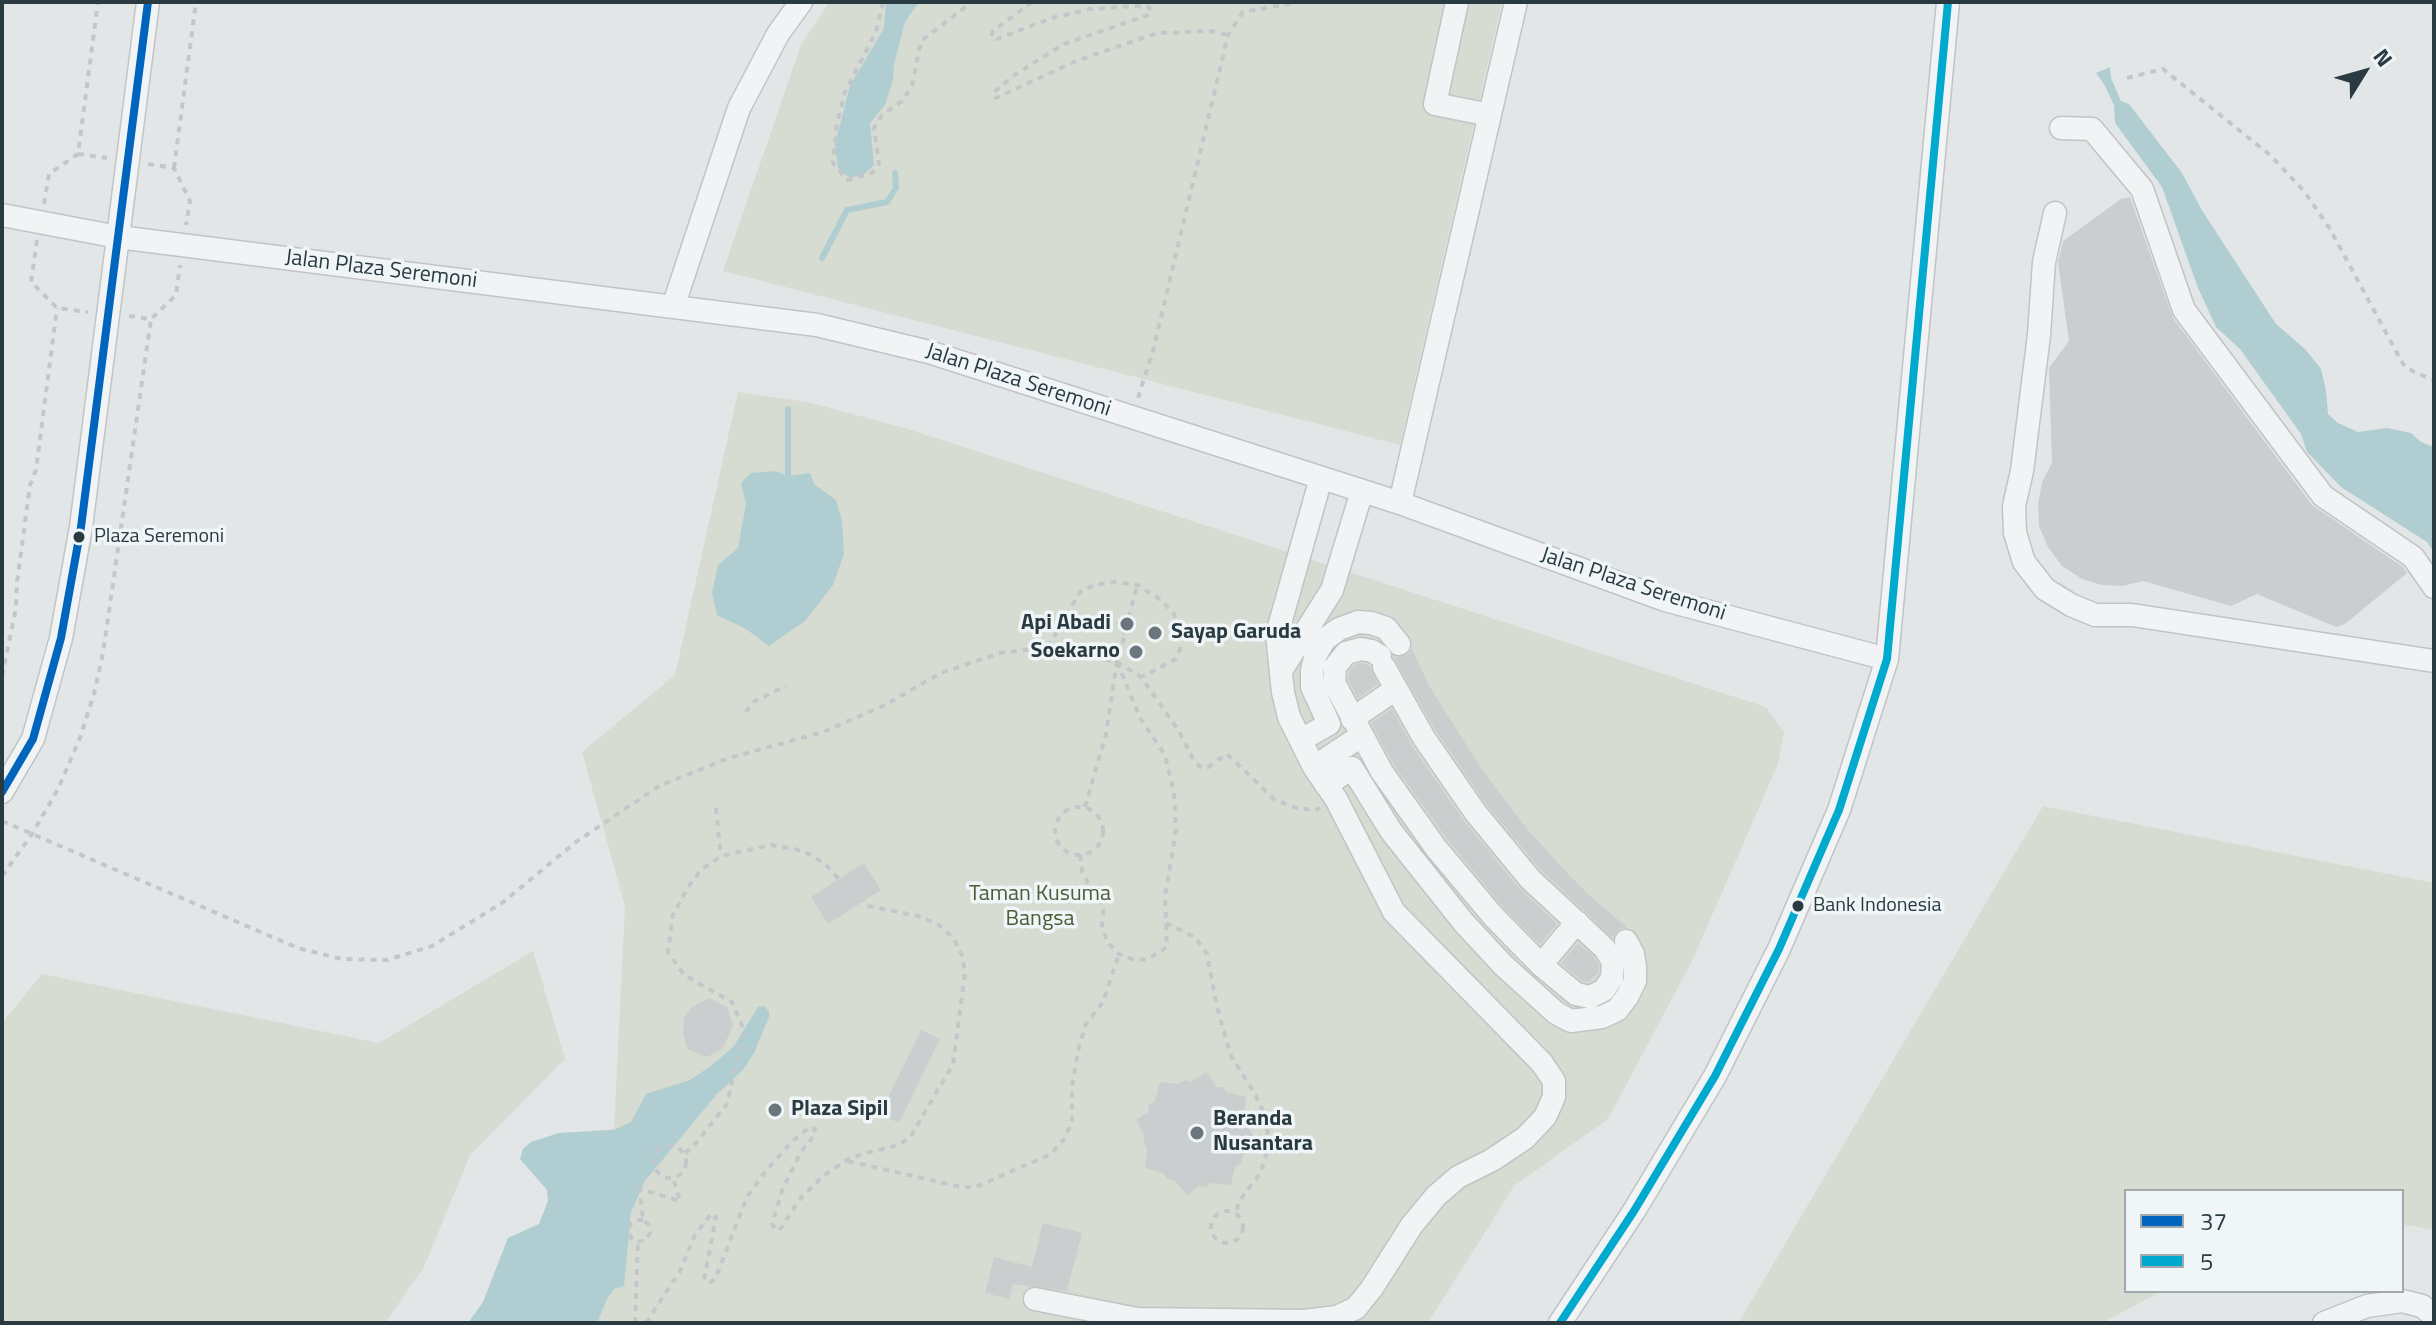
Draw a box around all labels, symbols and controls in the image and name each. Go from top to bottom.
north arrow [2324,32,2404,112]
text: N [2365,41,2401,74]
street label: Jalan Plaza Seremoni [283,245,479,295]
street label: Jalan Plaza Seremoni [922,339,1114,423]
place label: Plaza Seremoni [94,525,224,549]
marker: Plaza Seremoni [71,529,87,545]
street label: Jalan Plaza Seremoni [1537,543,1729,627]
place label: Api Abadi [1021,611,1111,637]
marker: Api Abadi [1118,615,1136,633]
place label: Sayap Garuda [1171,620,1301,646]
marker: Sayap Garuda [1146,624,1164,642]
place label: Soekarno [1030,639,1120,665]
marker: Soekarno [1127,643,1145,661]
park label: Taman Kusuma Bangsa [969,882,1111,934]
place label: Bank Indonesia [1813,894,1941,918]
marker: Bank Indonesia [1790,898,1806,914]
place label: Plaza Sipil [791,1097,888,1123]
marker: Plaza Sipil [766,1101,784,1119]
place label: Beranda Nusantara [1213,1107,1313,1158]
marker: Beranda Nusantara [1188,1124,1206,1142]
legend [2124,1189,2404,1293]
text: 37 [2200,1203,2227,1239]
text: 5 [2200,1243,2213,1279]

